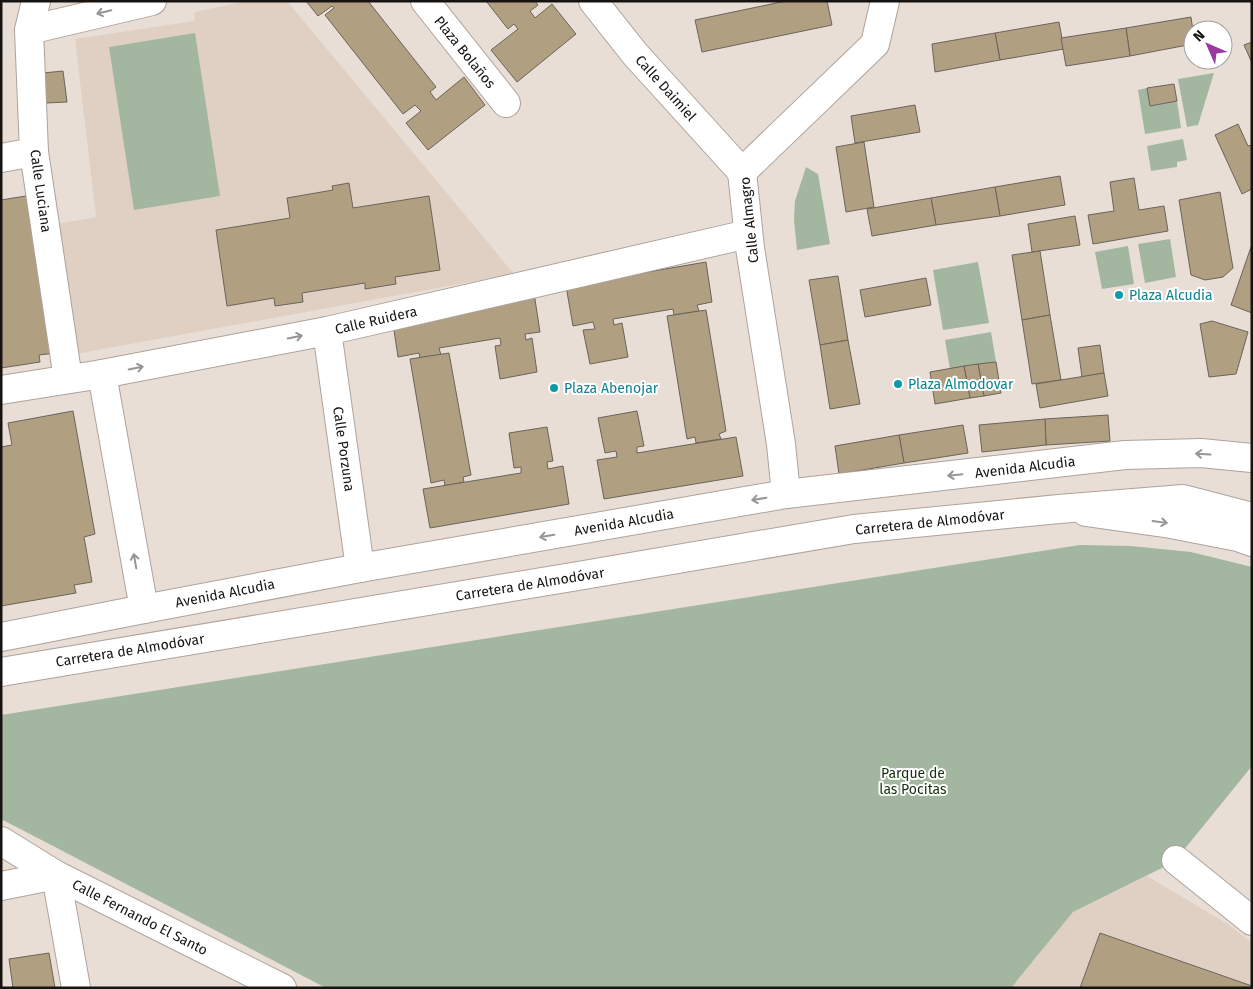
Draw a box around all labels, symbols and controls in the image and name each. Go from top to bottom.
one-way arrow [97,8,113,18]
street label: Plaza Bolaños [430,13,499,92]
north arrow [1183,20,1233,70]
text: N [1190,27,1208,45]
street label: Calle Daimiel [632,52,700,125]
street label: Calle Luciana [26,148,55,234]
street label: Calle Almagro [737,176,762,264]
place label: Plaza Alcudia [1129,287,1213,304]
marker: Plaza Alcudia [1113,289,1125,301]
street label: Calle Ruidera [333,303,419,338]
one-way arrow [287,332,303,341]
one-way arrow [127,362,143,372]
place label: Plaza Almodovar [908,376,1014,393]
marker: Plaza Almodovar [892,378,904,390]
place label: Plaza Abenojar [564,380,659,397]
marker: Plaza Abenojar [548,382,560,394]
street label: Calle Porzuna [329,405,358,493]
one-way arrow [1196,449,1212,458]
street label: Avenida Alcudia [974,453,1076,482]
one-way arrow [947,470,963,480]
one-way arrow [751,495,767,505]
street label: Avenida Alcudia [573,505,675,540]
street label: Carretera de Almodóvar [854,506,1006,539]
one-way arrow [1151,518,1167,528]
one-way arrow [539,531,555,541]
one-way arrow [130,553,140,569]
street label: Carretera de Almodóvar [455,564,606,605]
street label: Avenida Alcudia [174,576,276,611]
street label: Carretera de Almodóvar [55,630,206,671]
park label: Parque de las Pocitas [879,765,947,798]
street label: Calle Fernando El Santo [69,876,210,959]

